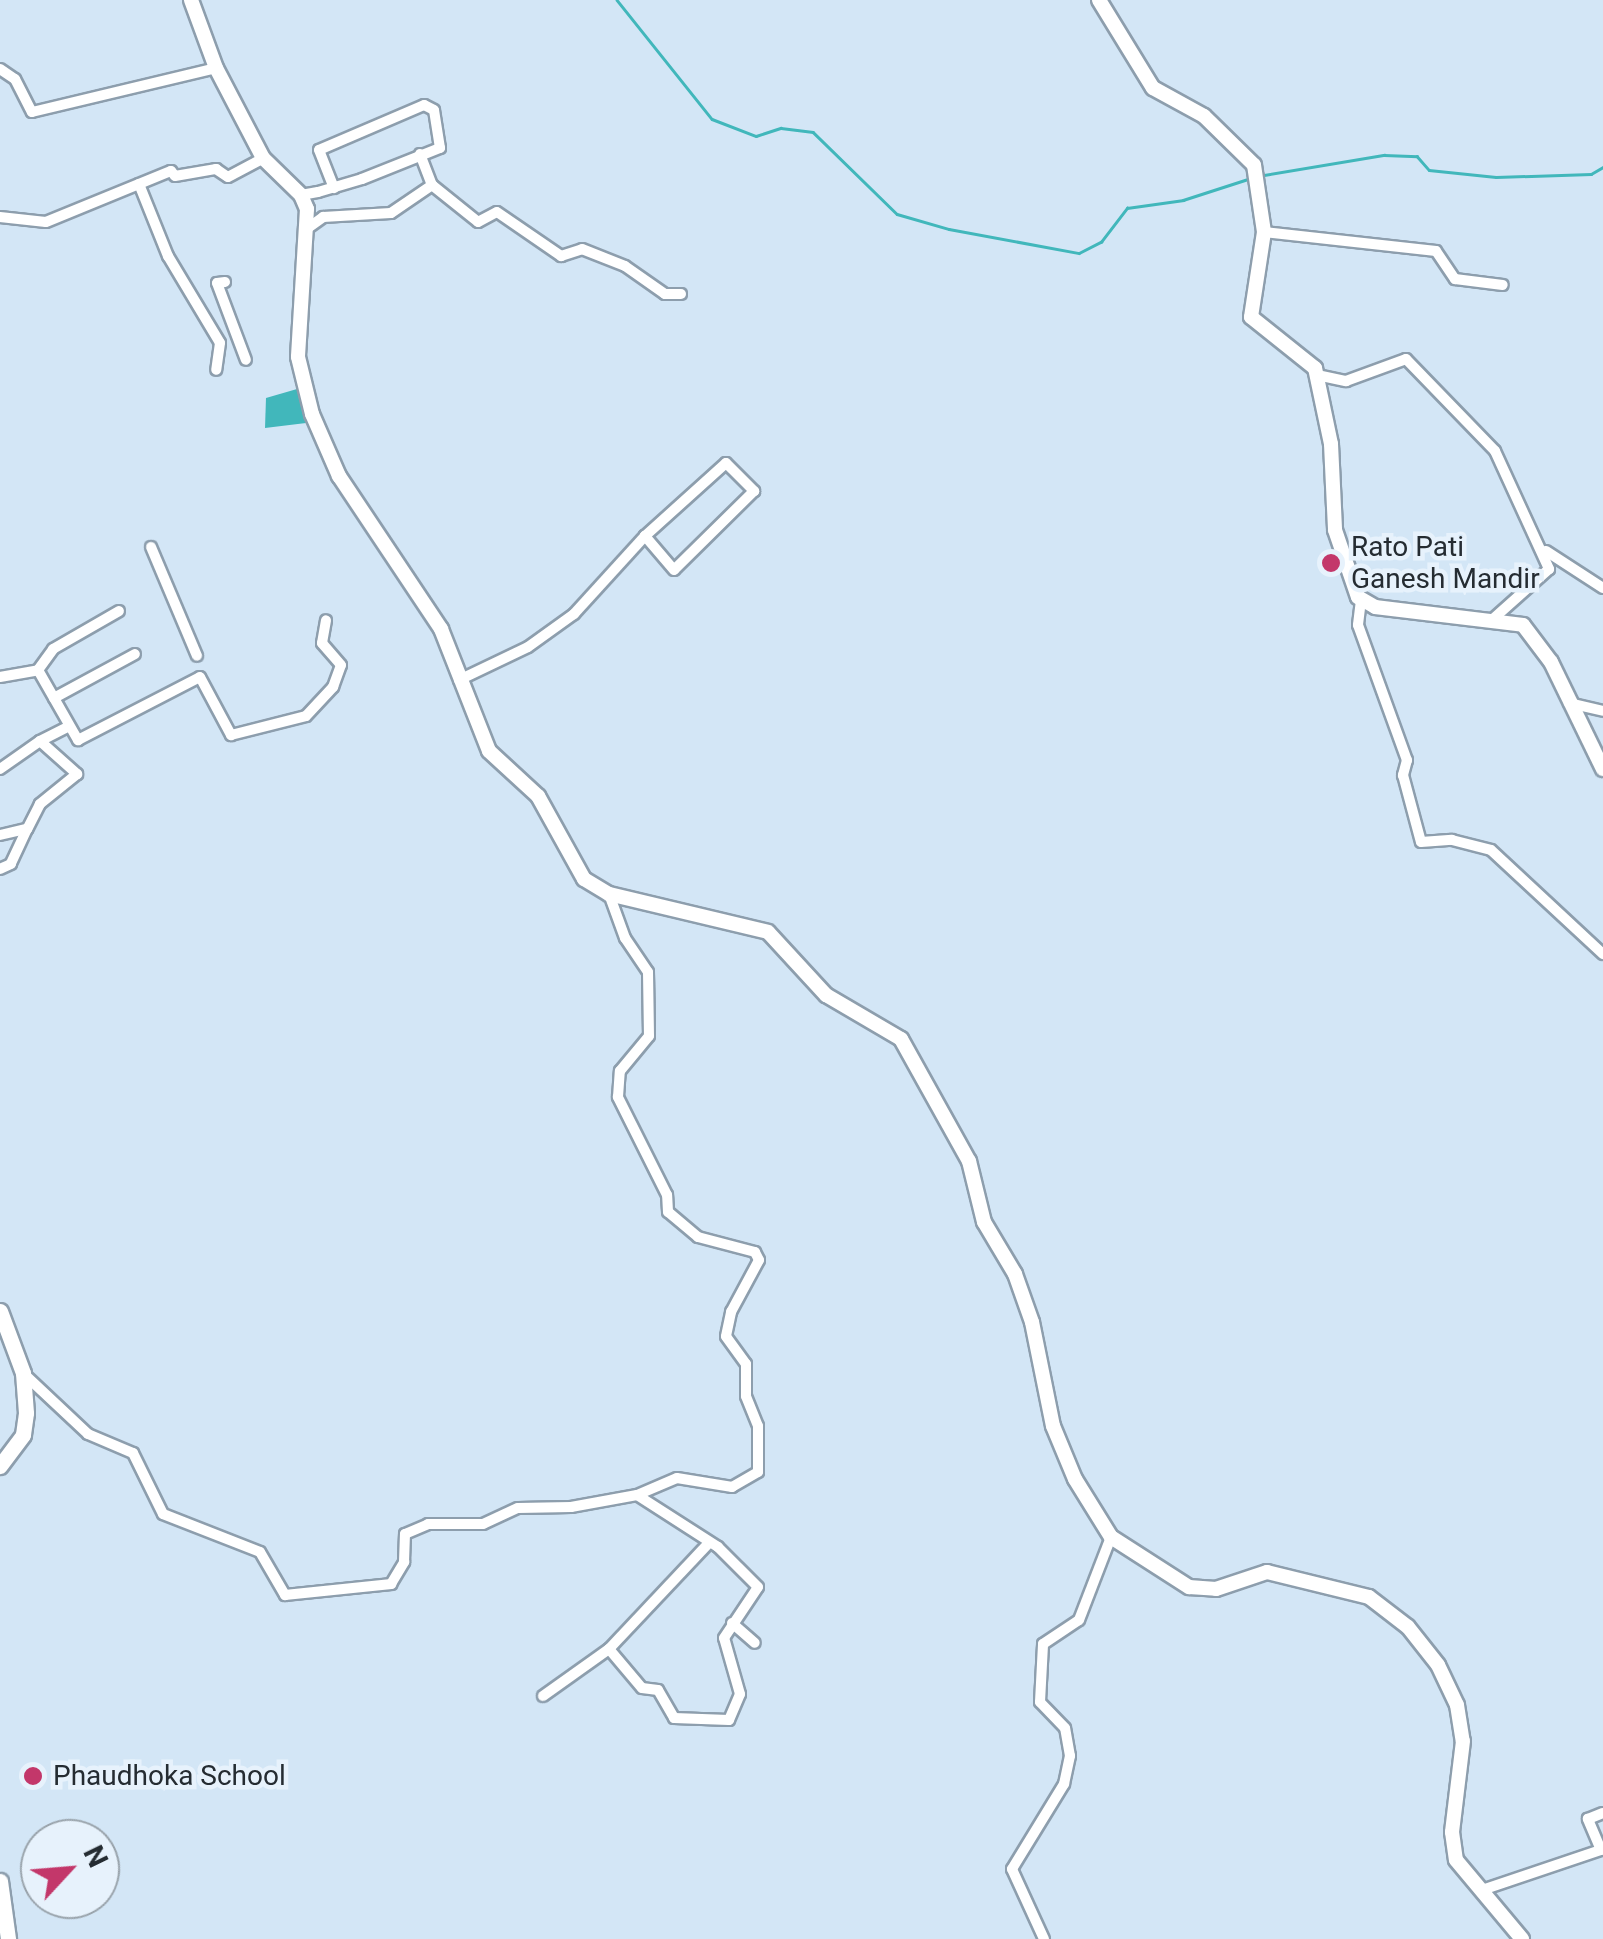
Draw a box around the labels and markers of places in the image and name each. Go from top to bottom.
place label: Rato Pati Ganesh Mandir [1351,530,1540,596]
marker: Rato Pati Ganesh Mandir [1320,552,1342,574]
place label: Phaudhoka School [53,1759,286,1793]
marker: Phaudhoka School [22,1765,44,1787]

